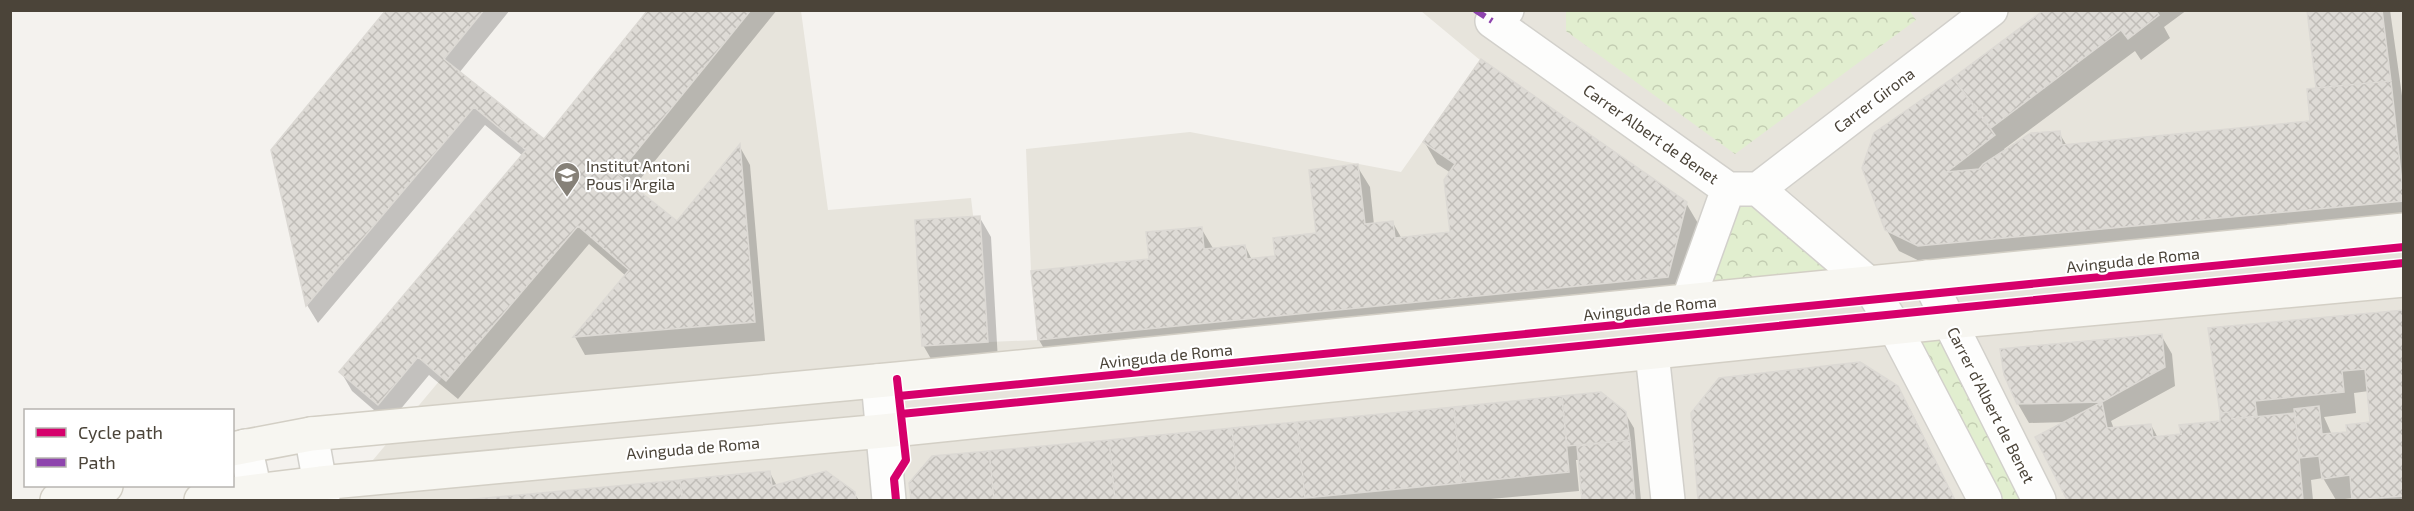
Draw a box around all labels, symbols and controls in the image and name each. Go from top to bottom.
street label: Carrer Girona [1830,63,1918,136]
street label: Carrer Albert de Benet [1580,80,1723,187]
place label: Institut Antoni Pous i Argila [586,156,690,193]
school or university icon: Institut Antoni Pous i Argila [552,160,582,198]
street label: Avinguda de Roma [2065,243,2201,276]
street label: Avinguda de Roma [1582,291,1718,324]
street label: Carrer d'Albert de Benet [1944,323,2039,486]
street label: Avinguda de Roma [1098,339,1234,372]
legend [24,409,234,487]
text: Cycle path [78,421,163,443]
street label: Avinguda de Roma [625,432,761,463]
text: Path [78,451,116,473]

